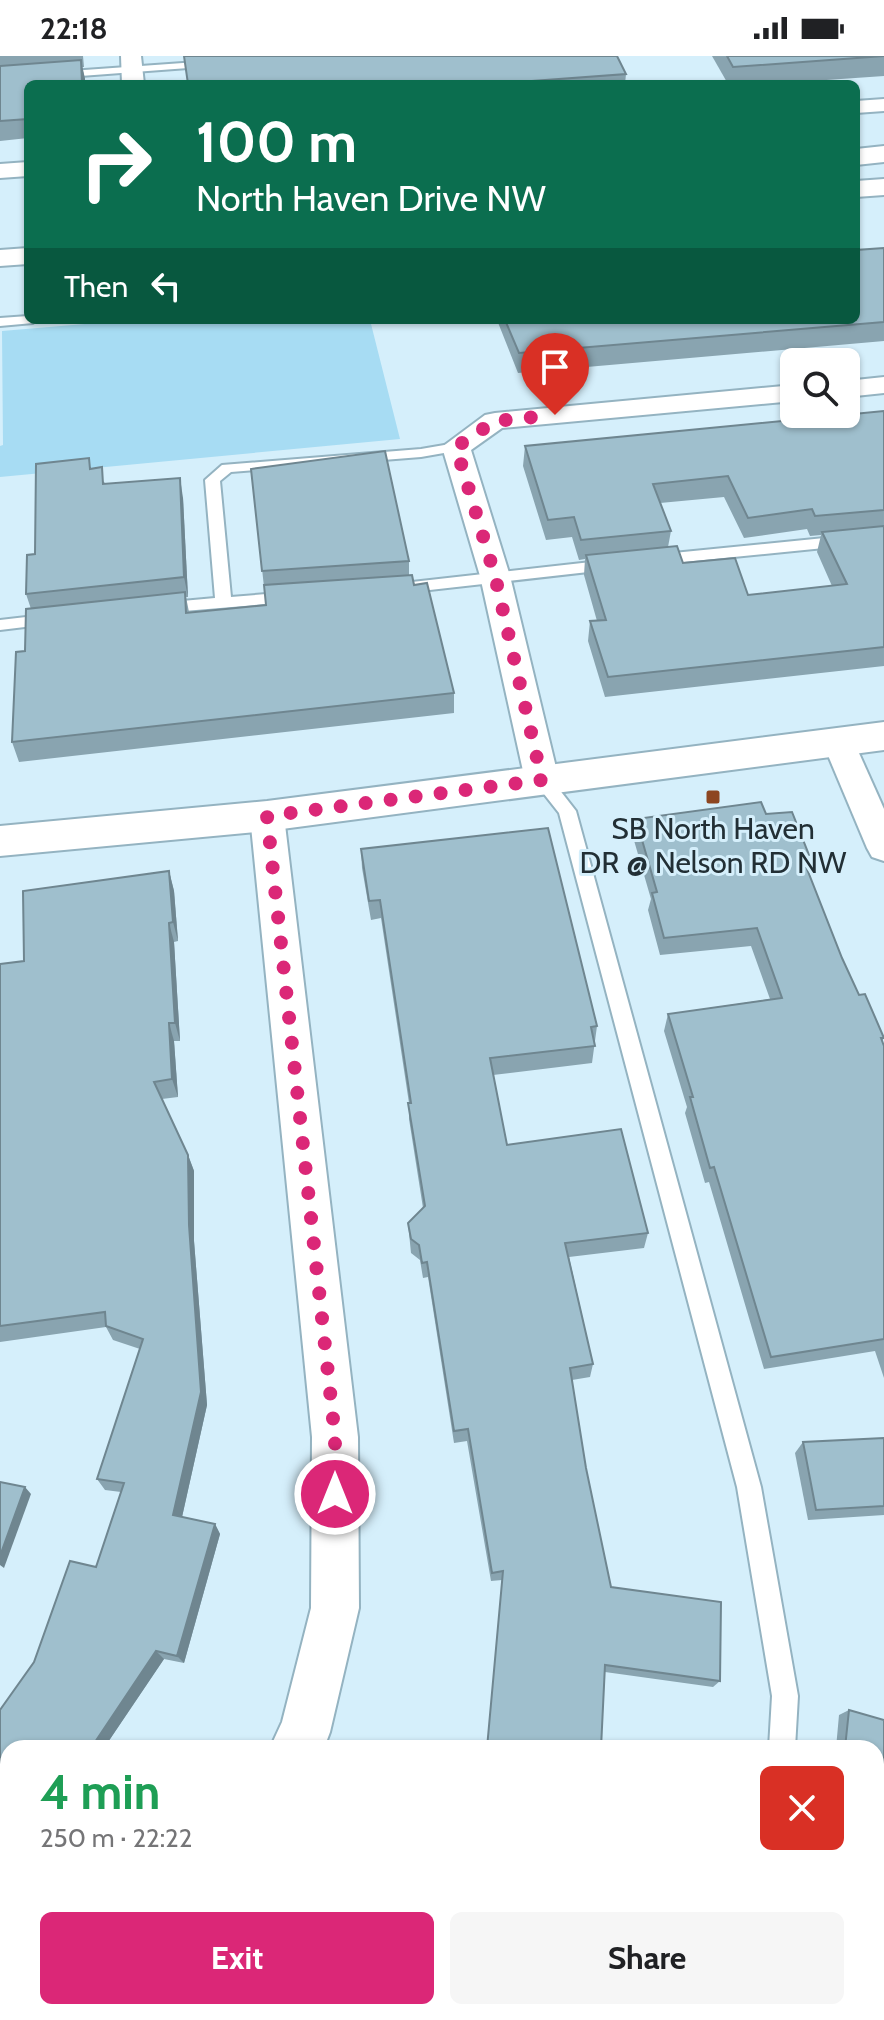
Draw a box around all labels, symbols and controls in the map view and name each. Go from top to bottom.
text: 22:18 [40,10,108,47]
text: 100 m [196,108,357,176]
icon: right [64,112,168,216]
text: North Haven Drive NW [196,176,546,220]
icon: left [144,264,188,308]
text: Then [64,268,128,305]
pin [521,333,589,415]
icon: arrive [533,345,577,389]
map controls [780,348,860,428]
button: search [780,348,860,428]
marker: SB North Haven DR @ Nelson RD NW [704,788,722,806]
place label: SB North Haven DR @ Nelson RD NW [580,810,847,881]
position arrow [293,1452,377,1536]
text: 4 min [40,1763,160,1821]
button: close [760,1766,844,1850]
text: 250 m · 22:22 [40,1822,192,1854]
button: Exit [40,1912,434,2004]
button: Share [450,1912,844,2004]

